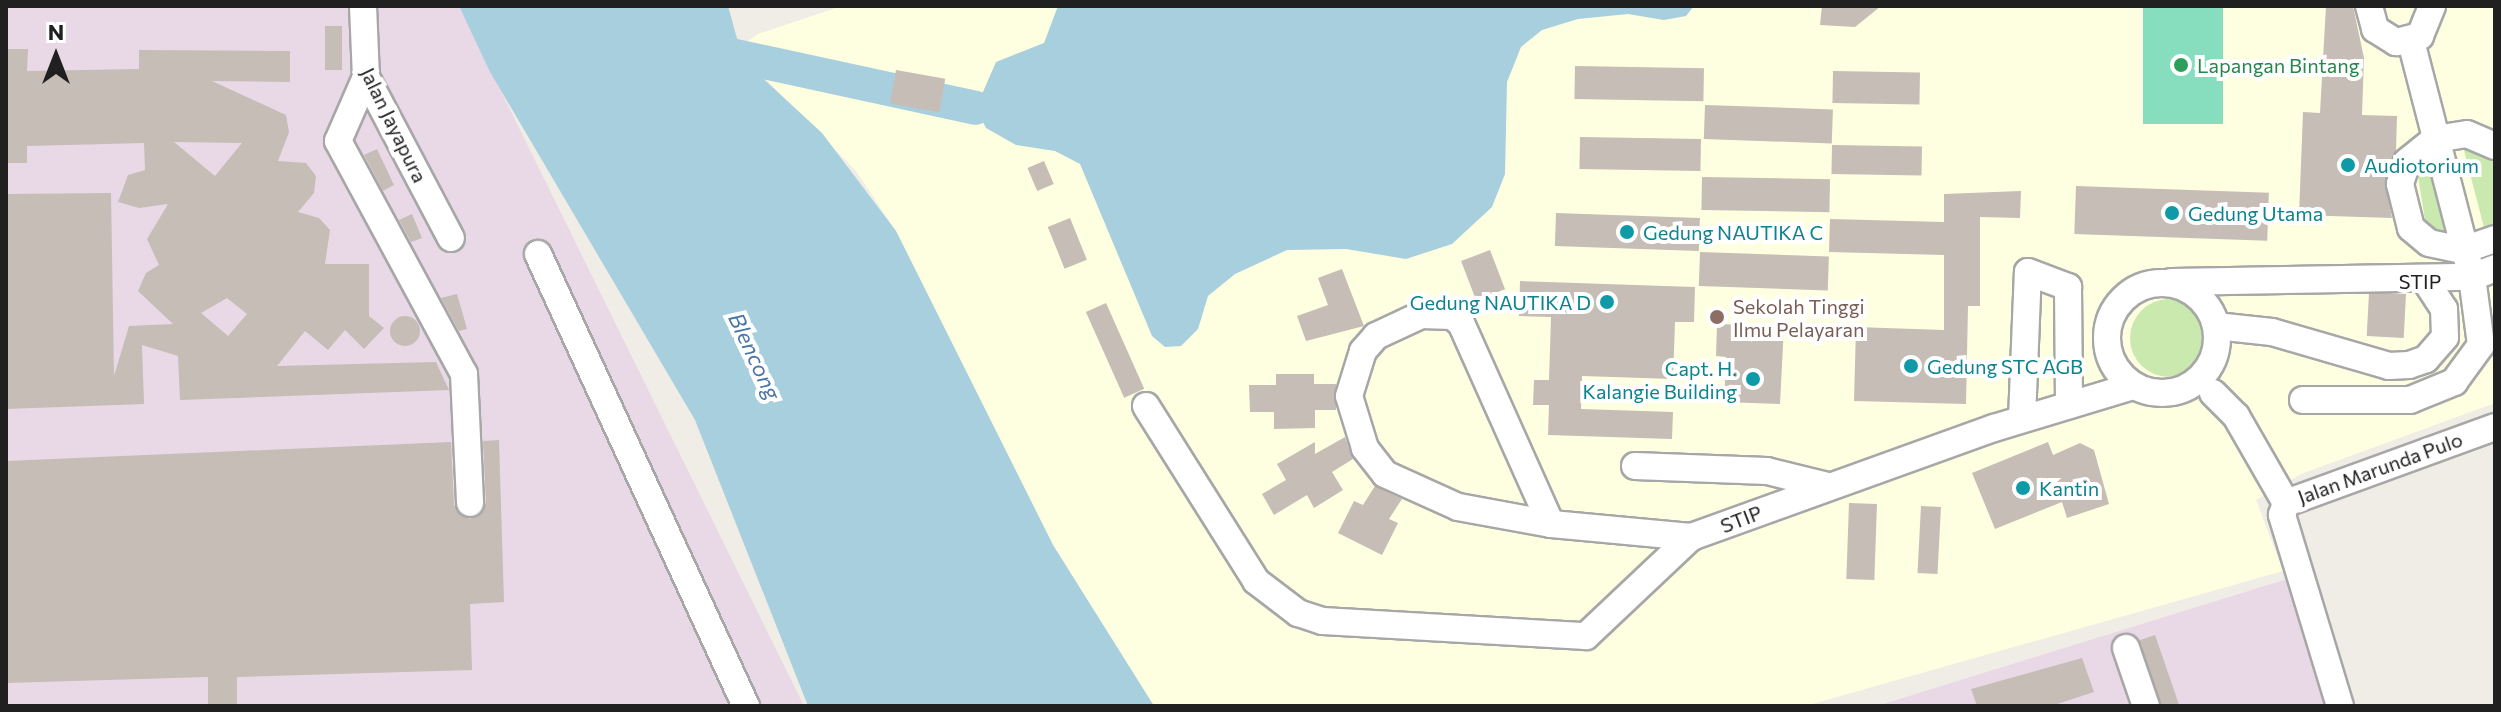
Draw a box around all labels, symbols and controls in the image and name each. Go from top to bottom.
north arrow [16,16,96,96]
text: N [48,18,64,45]
place label: Lapangan Bintang [2197,53,2360,77]
marker: Lapangan Bintang [2172,56,2190,74]
street label: Jalan Jayapura [356,64,432,186]
place label: Audiotorium [2364,153,2479,177]
marker: Audiotorium [2339,156,2357,174]
place label: Gedung Utama [2188,201,2323,225]
marker: Gedung Utama [2163,204,2181,222]
place label: Gedung NAUTIKA C [1643,220,1823,244]
marker: Gedung NAUTIKA C [1618,223,1636,241]
street label: STIP [2399,269,2441,293]
place label: Gedung NAUTIKA D [1410,290,1591,314]
marker: Gedung NAUTIKA D [1598,293,1616,311]
place label: Sekolah Tinggi Ilmu Pelayaran [1733,294,1865,341]
water label: Blencong [723,308,787,404]
marker: Sekolah Tinggi Ilmu Pelayaran [1708,308,1726,326]
place label: Gedung STC AGB [1927,354,2083,378]
place label: Capt. H. Kalangie Building [1582,356,1737,403]
marker: Gedung STC AGB [1902,357,1920,375]
marker: Capt. H. Kalangie Building [1744,370,1762,388]
street label: Jalan Marunda Pulo [2294,427,2466,509]
place label: Kantin [2039,476,2099,500]
marker: Kantin [2014,479,2032,497]
street label: STIP [1717,500,1765,538]

